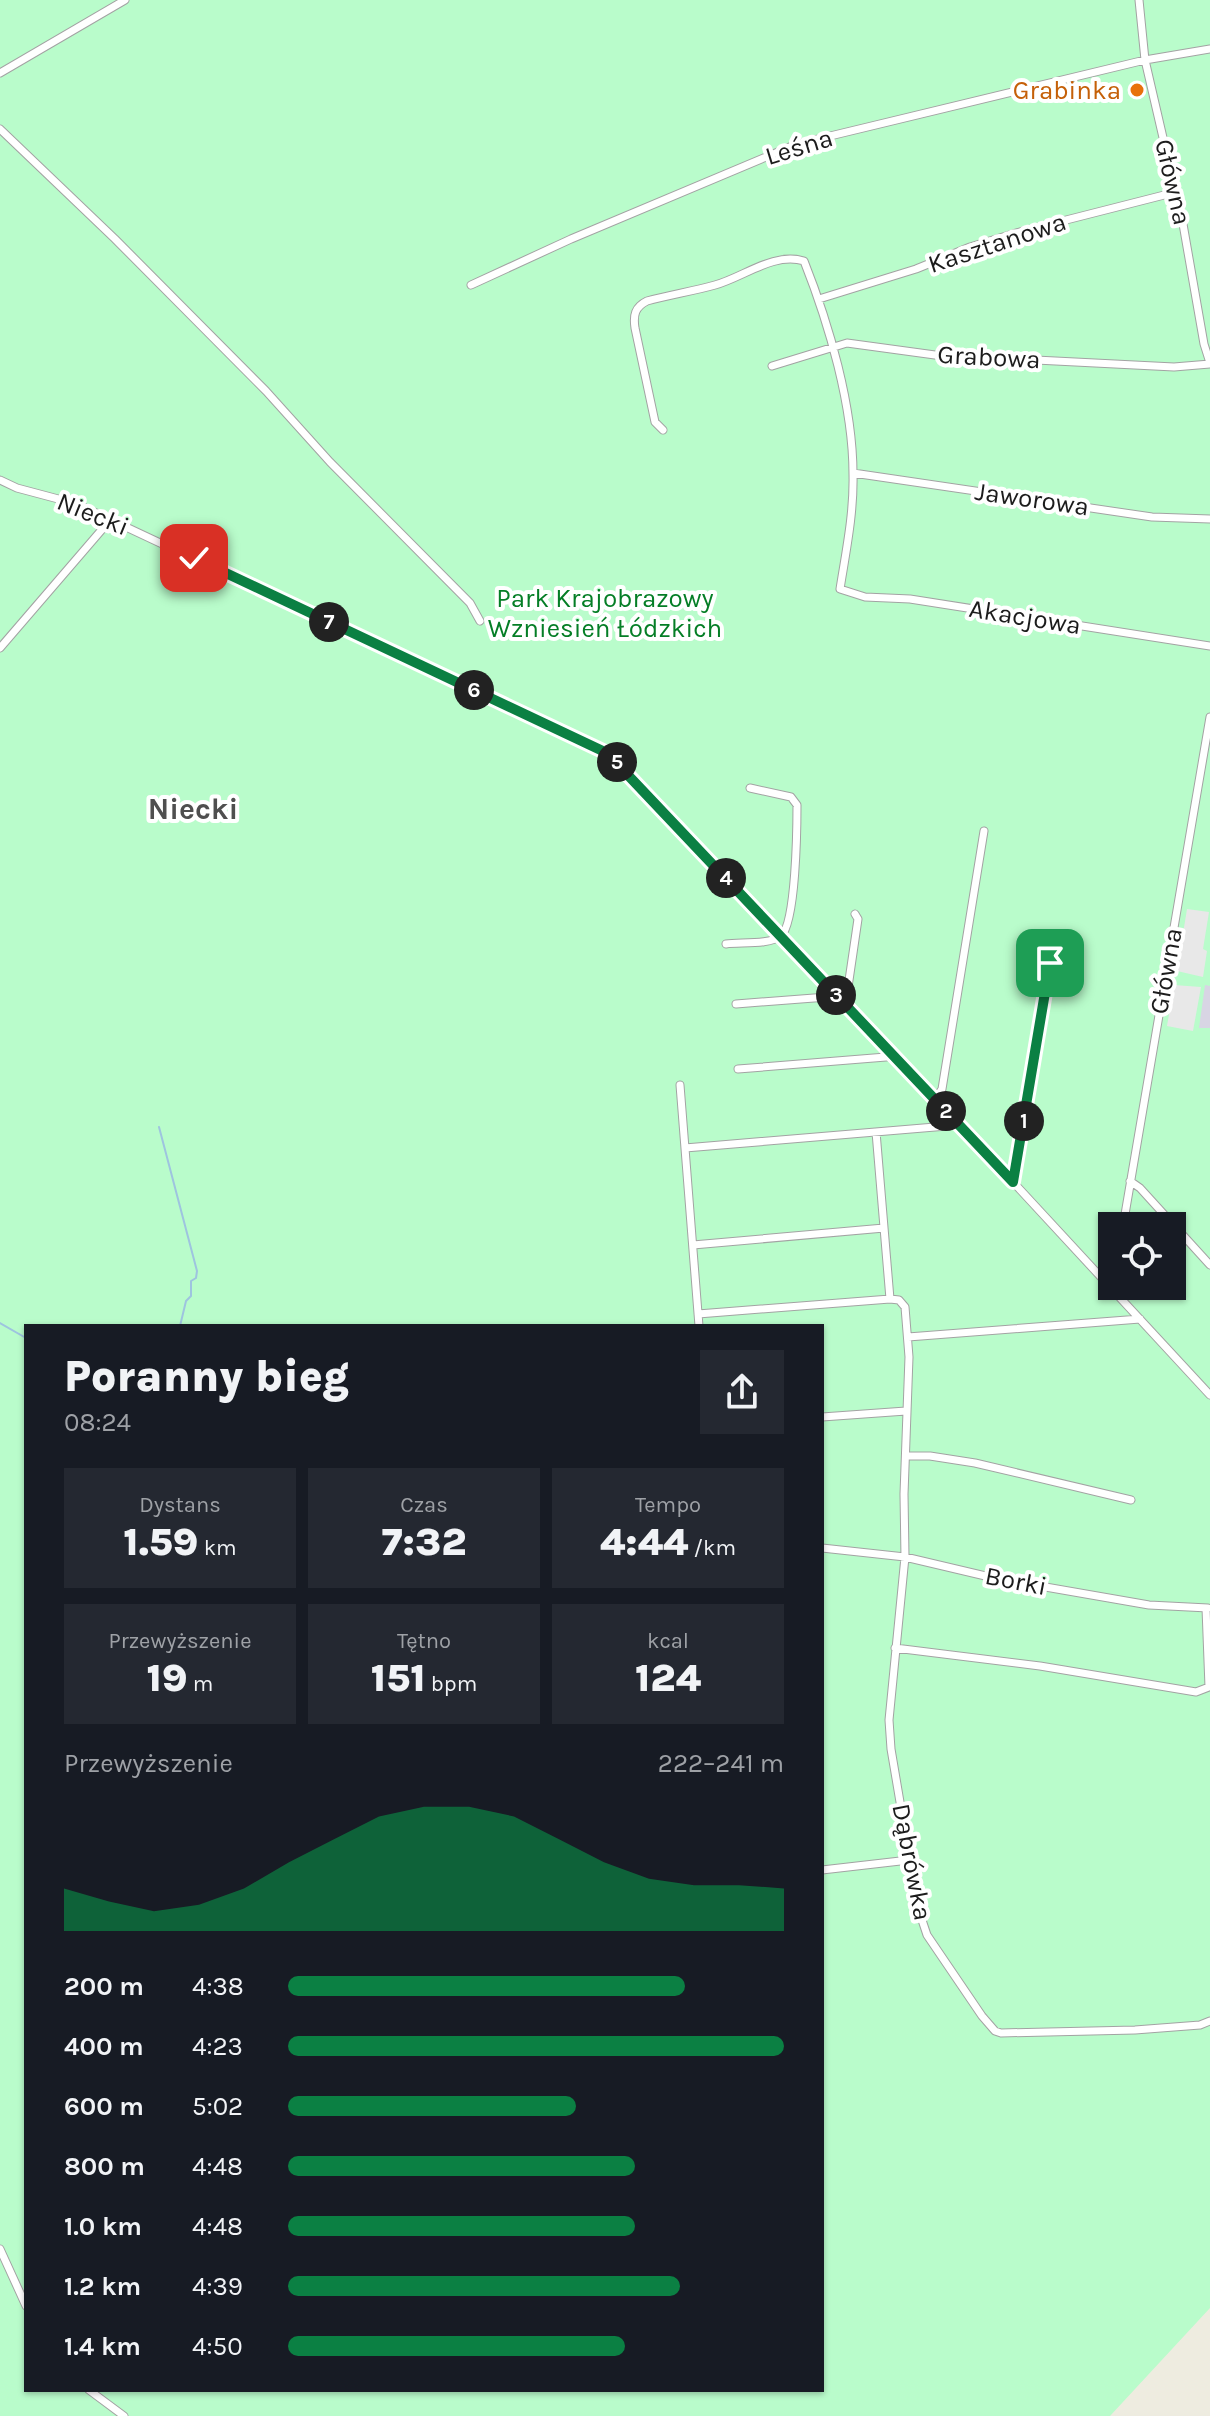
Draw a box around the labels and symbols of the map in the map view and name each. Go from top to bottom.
place label: Grabinka [1013,75,1121,106]
marker: Grabinka [1128,81,1146,99]
street label: Leśna [761,122,837,172]
street label: Główna [1148,136,1198,228]
street label: Kasztanowa [924,206,1070,280]
street label: Grabowa [937,339,1041,375]
street label: Jaworowa [973,476,1091,522]
street label: Niecki [53,486,133,542]
pin [160,524,228,592]
park label: Park Krajobrazowy Wzniesień Łódzkich [488,583,722,644]
street label: Akacjowa [967,593,1083,641]
pin: 7 [309,602,349,642]
pin: 6 [454,670,494,710]
pin: 5 [597,742,637,782]
district label: Niecki [148,791,238,827]
pin: 4 [706,858,746,898]
street label: Główna [1143,925,1189,1017]
pin [1016,929,1084,997]
pin: 3 [816,975,856,1015]
pin: 2 [926,1091,966,1131]
pin: 1 [1004,1101,1044,1141]
street label: Borki [983,1560,1049,1602]
street label: Dąbrówka [885,1801,939,1923]

